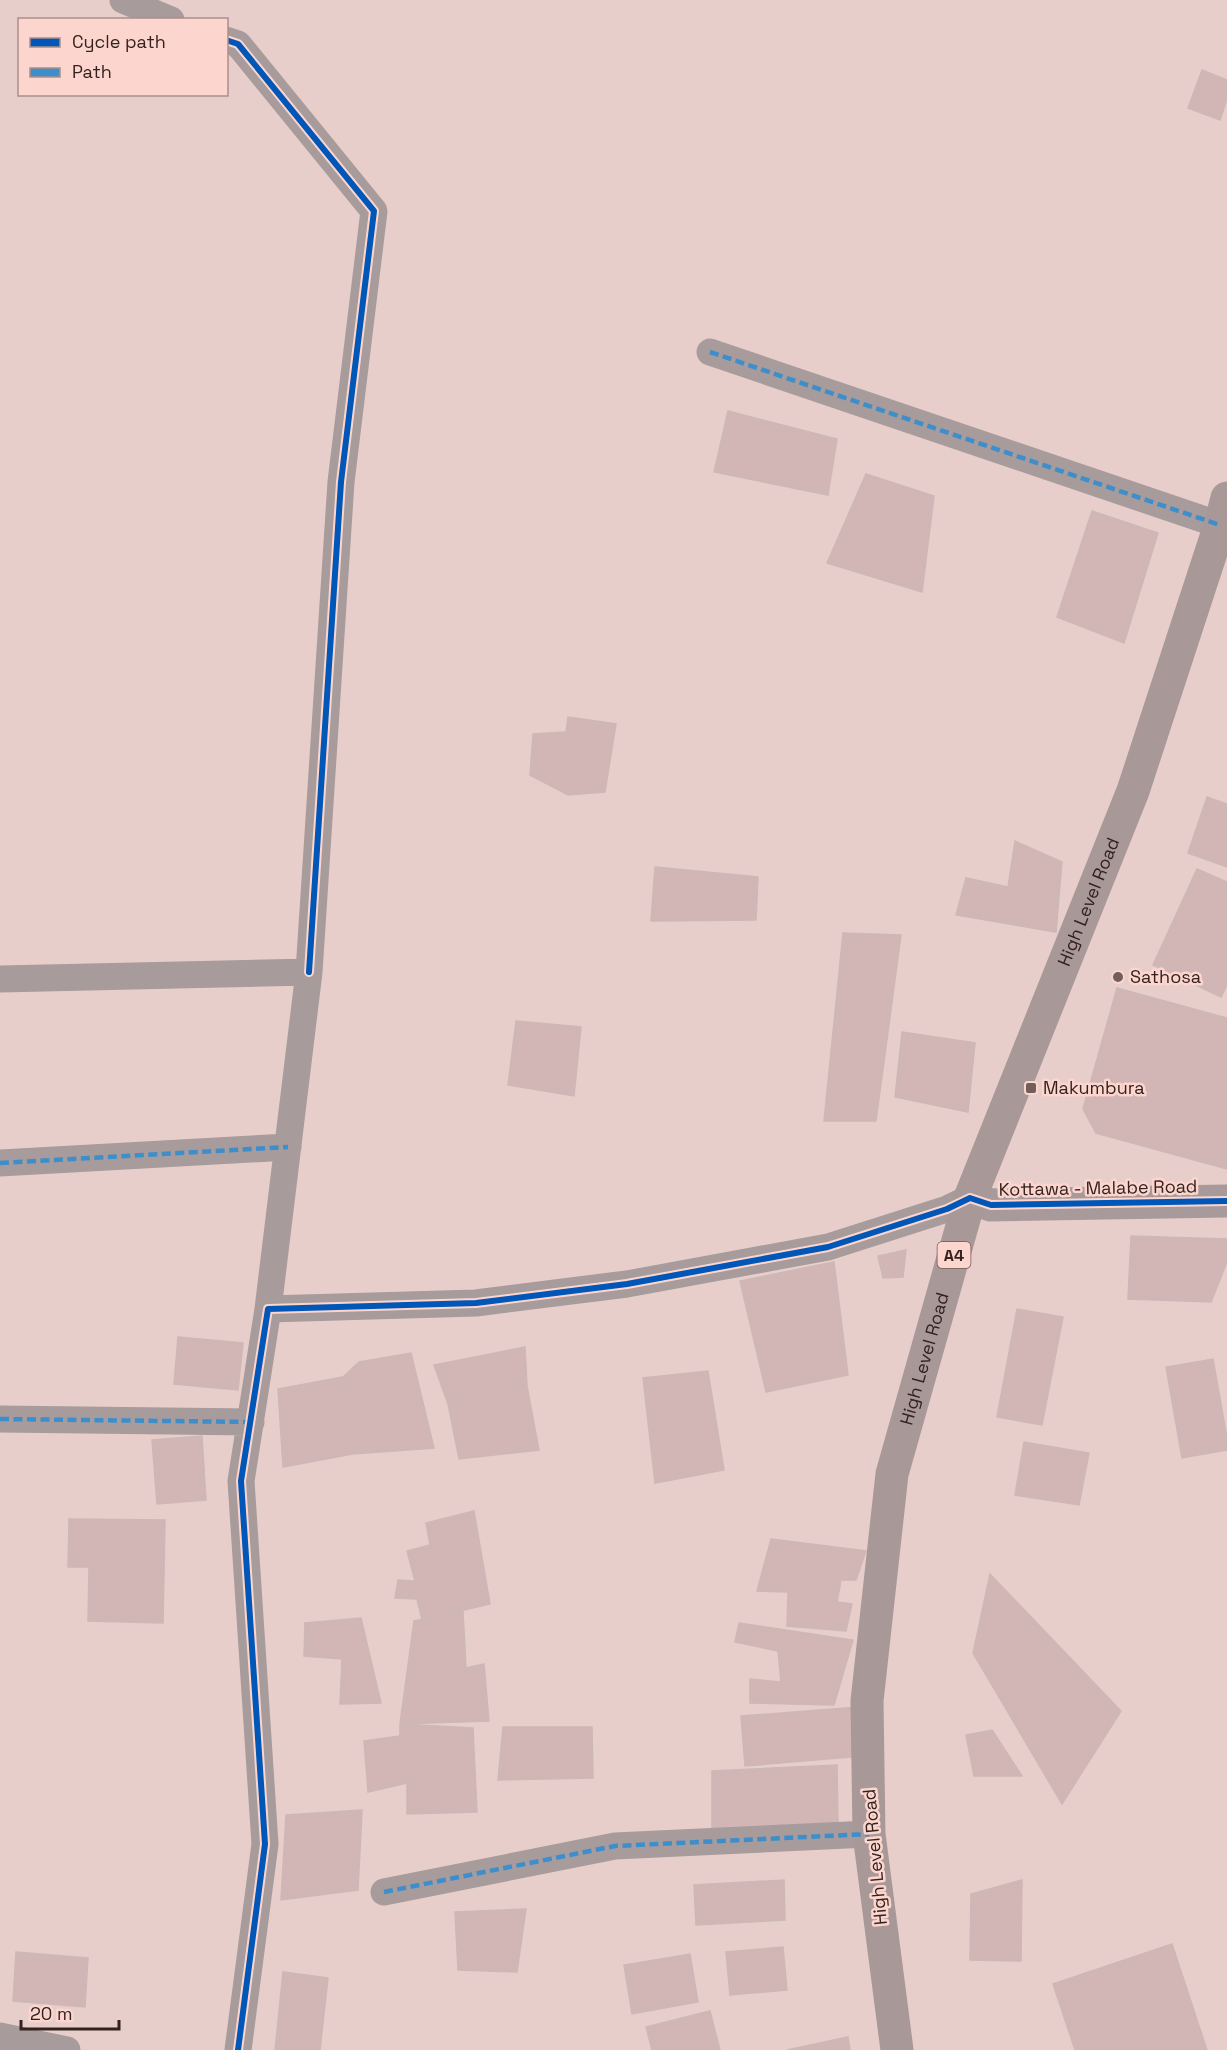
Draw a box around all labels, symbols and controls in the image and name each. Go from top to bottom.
legend [18,18,228,96]
text: Cycle path [72,30,166,53]
text: Path [72,60,112,83]
street label: High Level Road [1052,834,1124,969]
place label: Sathosa [1130,965,1201,988]
marker: Sathosa [1111,970,1125,984]
place label: Makumbura [1043,1076,1145,1099]
marker: Makumbura [1024,1081,1038,1095]
street label: Kottawa - Malabe Road [998,1174,1198,1201]
road number: A4 [938,1242,970,1268]
street label: High Level Road [894,1290,954,1428]
street label: High Level Road [857,1788,892,1926]
scale bar [21,1993,118,2031]
text: 20 m [30,2002,73,2025]

